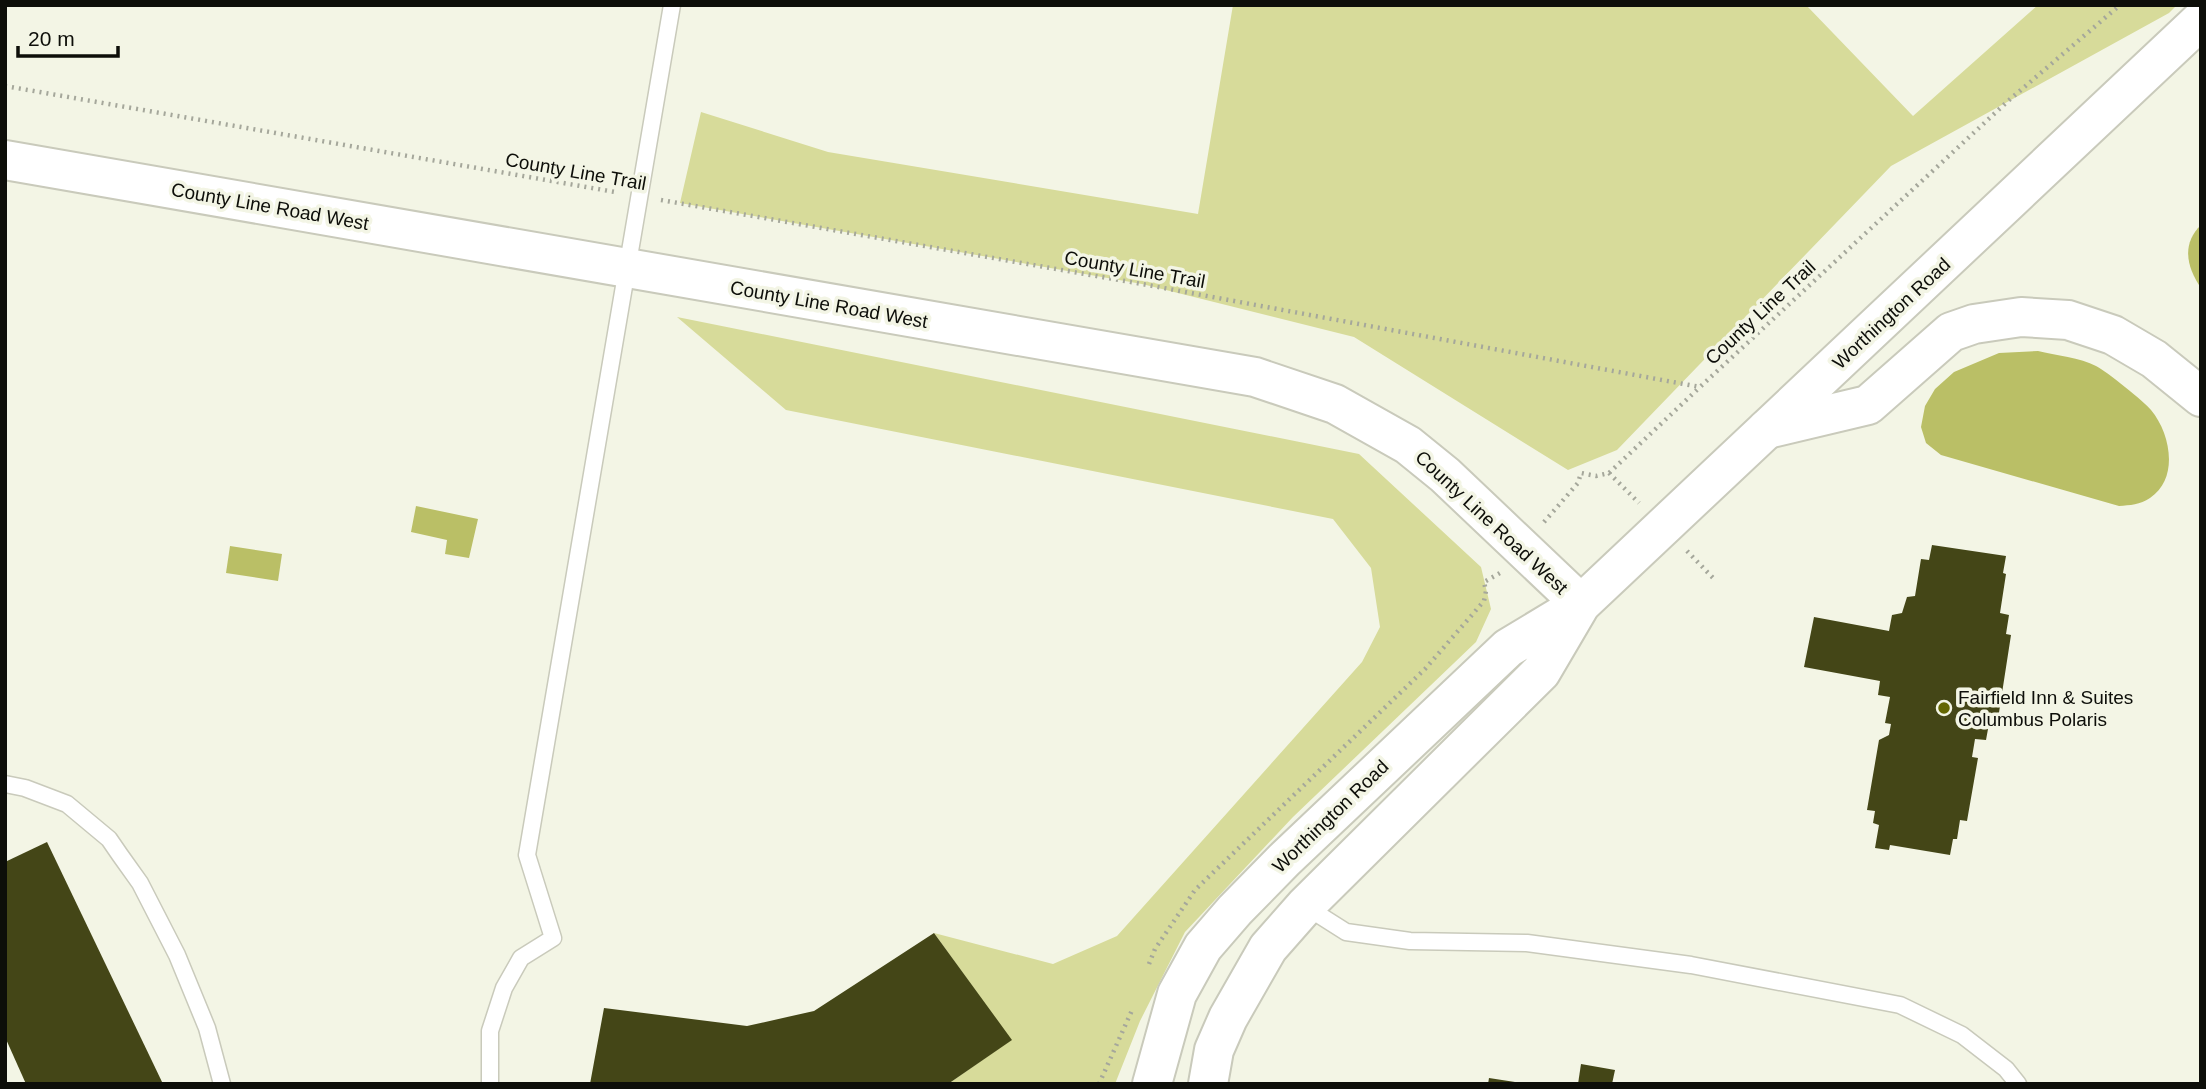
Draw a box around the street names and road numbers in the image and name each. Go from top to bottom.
street label: County Line Trail [504,149,648,194]
street label: County Line Road West [169,179,371,234]
street label: County Line Trail [1063,247,1207,292]
street label: Worthington Road [1828,254,1954,373]
street label: County Line Trail [1701,256,1820,369]
street label: County Line Road West [728,277,930,332]
street label: County Line Road West [1411,446,1573,599]
street label: Worthington Road [1268,756,1393,877]

